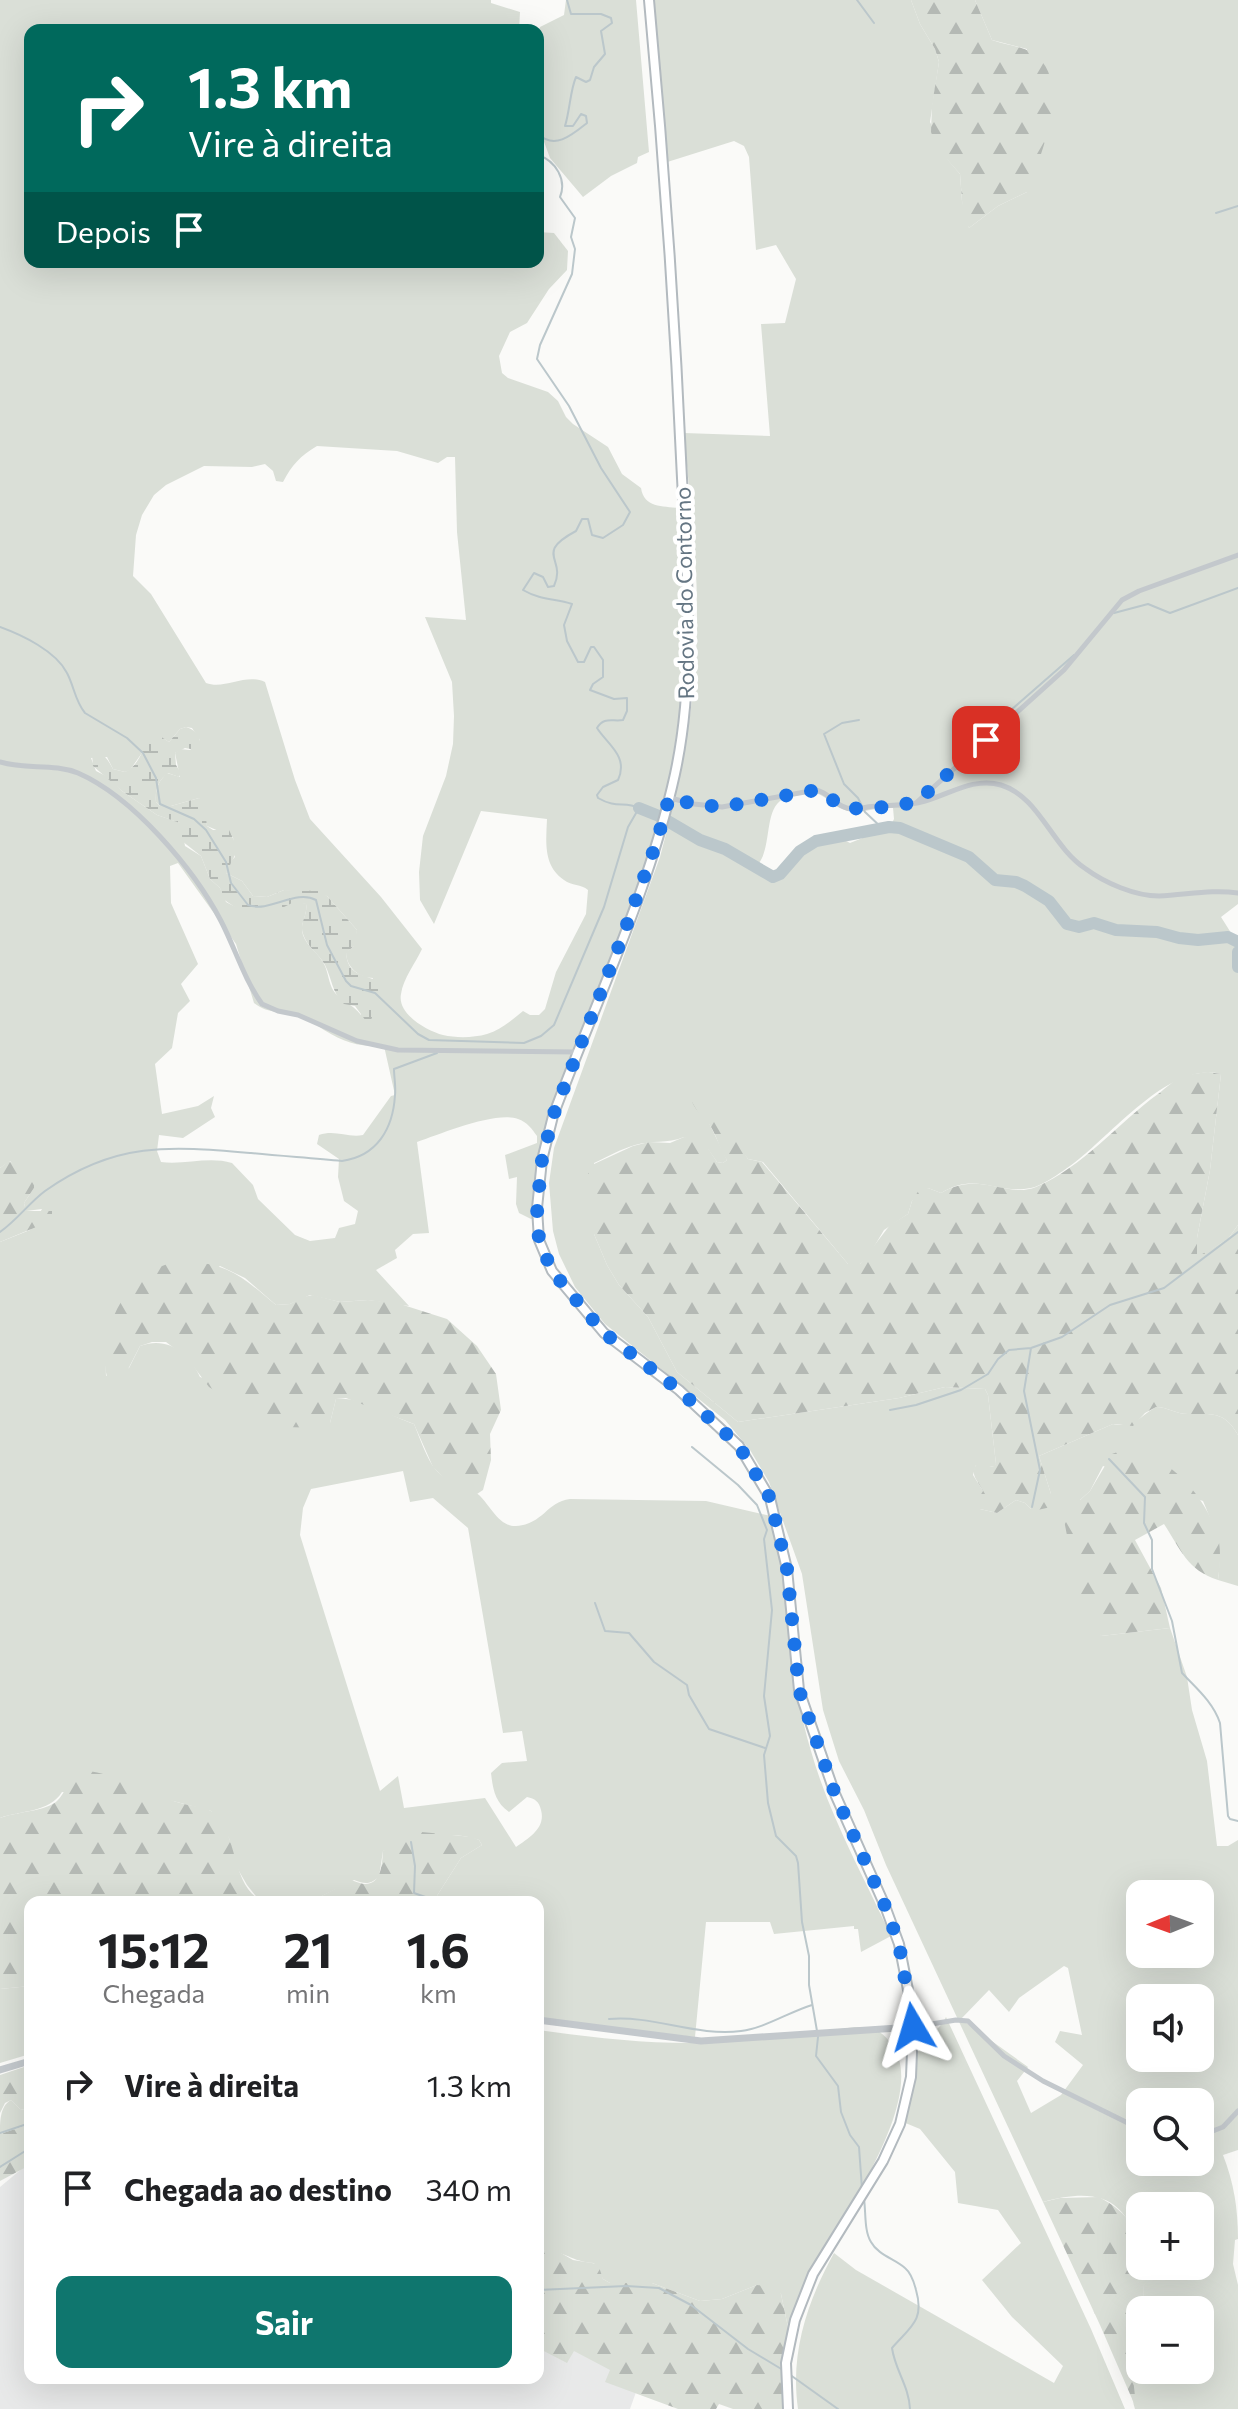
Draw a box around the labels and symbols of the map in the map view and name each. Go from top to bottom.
street label: Rodovia do Contorno [669,486,699,700]
pin [952,706,1020,774]
north arrow [1126,1880,1214,1968]
position arrow [871,1985,955,2069]

